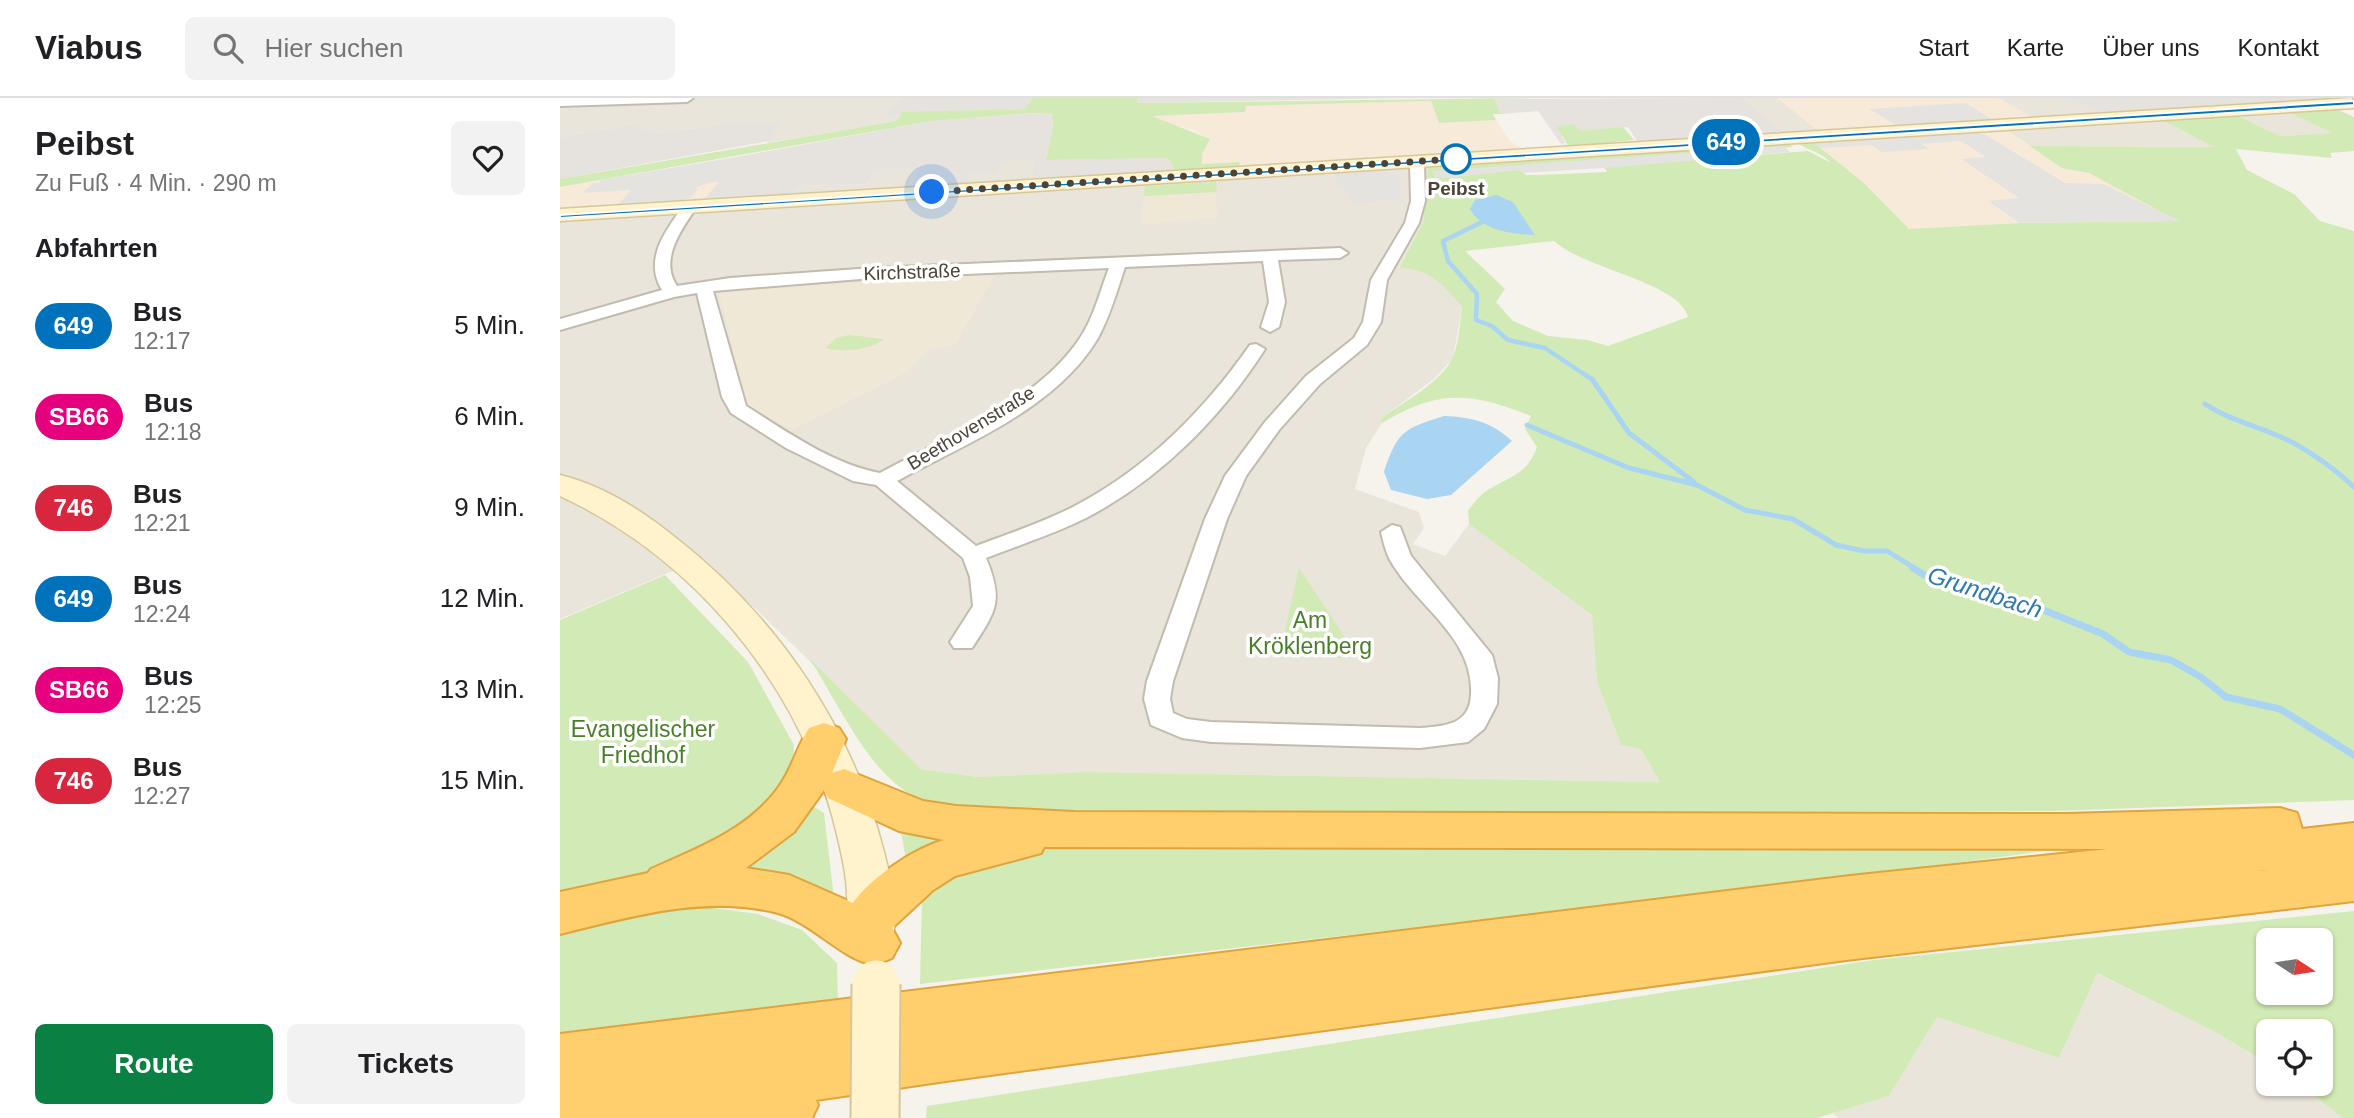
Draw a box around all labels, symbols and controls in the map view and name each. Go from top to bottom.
search box [185,17,675,80]
text: Viabus [35,29,143,66]
icon: search [209,29,247,67]
text: Hier suchen [265,33,403,63]
text: Start [1918,34,1969,61]
text: Karte [2007,34,2064,61]
text: Über uns [2102,34,2200,61]
text: Kontakt [2238,34,2319,61]
line badge: 649 [1686,119,1766,165]
button: heart [451,121,525,195]
text: Peibst [35,125,134,162]
text: 649 [1706,128,1746,155]
marker: Peibst [1441,144,1471,174]
text: Zu Fuß · 4 Min. · 290 m [35,170,277,196]
your location [914,174,949,209]
place label: Peibst [1427,178,1485,199]
text: Abfahrten [35,233,158,263]
street label: Kirchstraße [863,260,961,284]
text: Bus [133,297,182,327]
text: 5 Min. [454,310,525,340]
text: 649 [53,312,94,339]
text: 12:17 [133,328,191,354]
street label: Beethovenstraße [904,382,1038,474]
text: Bus [144,388,193,418]
text: 6 Min. [454,401,525,431]
text: SB66 [49,403,109,430]
text: 12:18 [144,419,202,445]
text: Bus [133,479,182,509]
text: 9 Min. [454,492,525,522]
text: 746 [53,494,94,521]
text: 12:21 [133,510,191,536]
water label: Grundbach [1924,561,2046,623]
text: Bus [133,570,182,600]
text: 12 Min. [440,583,525,613]
text: 649 [53,585,94,612]
text: 12:24 [133,601,191,627]
park label: Am Kröklenberg [1248,607,1372,659]
text: Bus [144,661,193,691]
text: 13 Min. [440,674,525,704]
text: SB66 [49,676,109,703]
text: 12:25 [144,692,202,718]
park label: Evangelischer Friedhof [571,716,716,768]
text: Bus [133,752,182,782]
text: 15 Min. [440,765,525,795]
text: 746 [53,767,94,794]
text: 12:27 [133,783,191,809]
north arrow [2256,928,2333,1004]
map controls [2256,928,2333,1096]
button: locate [2256,1019,2333,1096]
button: Route [35,1024,273,1104]
button: Tickets [287,1024,525,1104]

